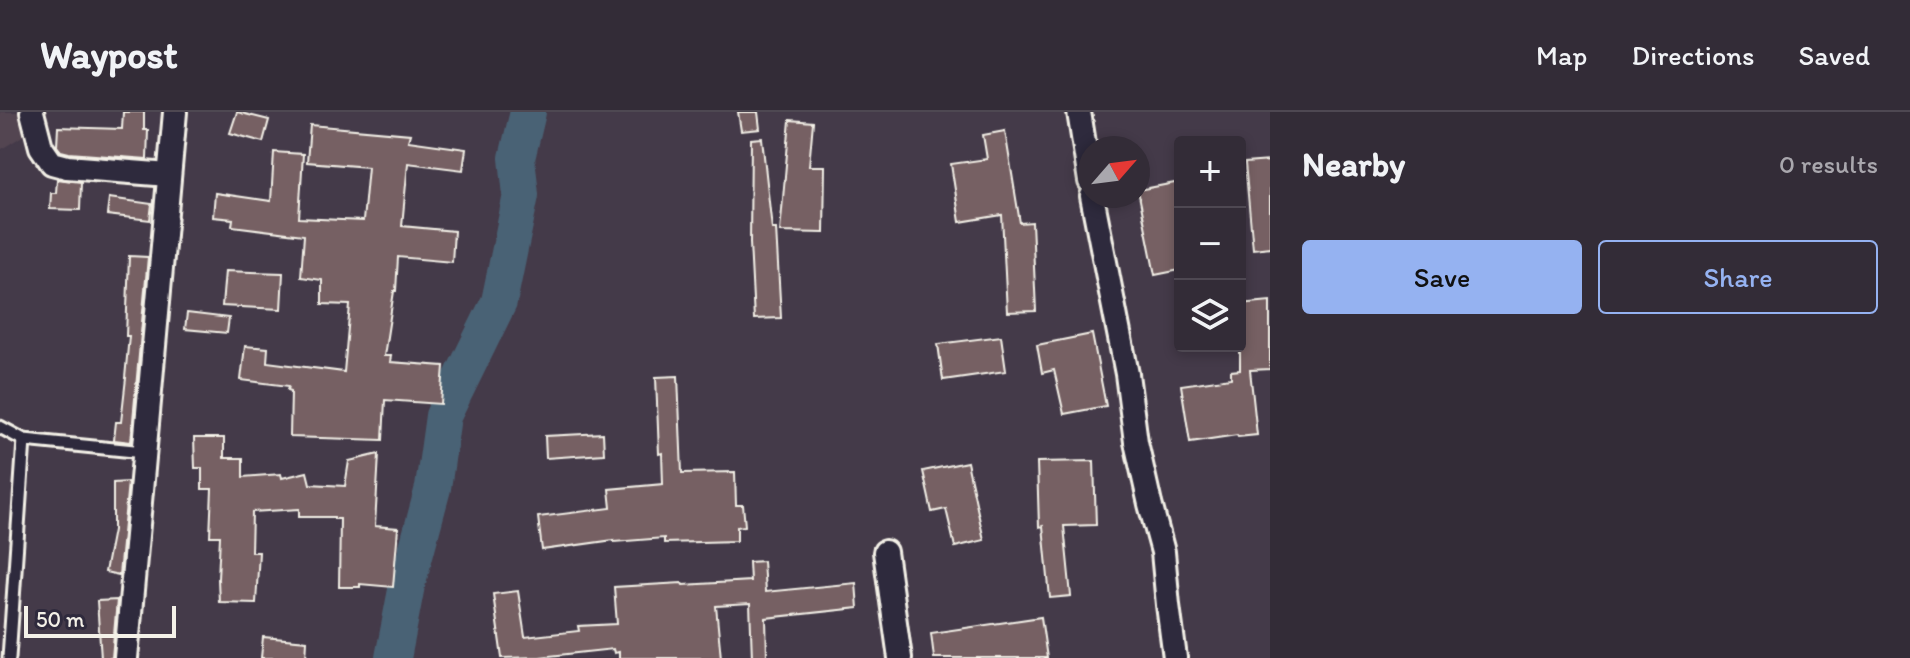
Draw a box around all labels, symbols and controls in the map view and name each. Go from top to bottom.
text: Waypost [40,32,178,78]
text: Map [1536,38,1587,72]
text: Directions [1631,38,1755,72]
text: Saved [1799,38,1870,72]
north arrow [1078,136,1150,208]
map controls [1174,136,1246,352]
button: + [1174,136,1246,208]
text: Nearby [1302,144,1405,185]
text: 0 results [1779,148,1878,180]
button: − [1174,208,1246,280]
button: Save [1302,240,1582,314]
button: Share [1598,240,1878,314]
button: layers [1174,280,1246,352]
scale bar [24,602,176,638]
text: 50 m [36,606,85,633]

